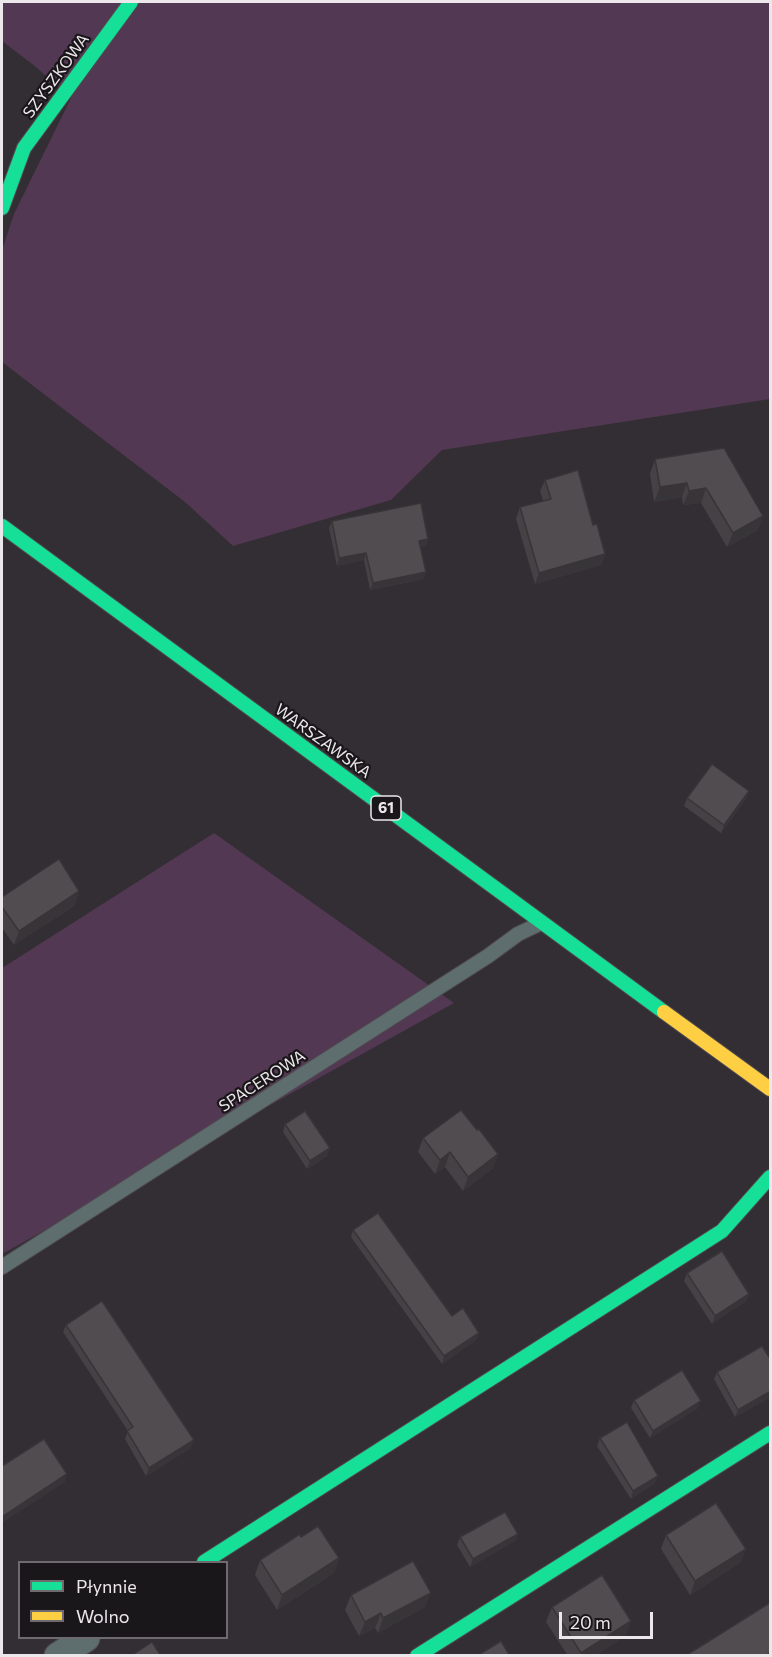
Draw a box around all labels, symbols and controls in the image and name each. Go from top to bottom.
street label: SZYSZKOWA [19,30,93,122]
street label: WARSZAWSKA [271,700,375,782]
road number: 61 [371,796,401,820]
street label: SPACEROWA [215,1046,309,1116]
legend [18,1561,228,1639]
text: Płynnie [76,1575,137,1597]
scale bar [562,1600,656,1638]
text: Wolno [76,1605,130,1627]
text: 20 m [570,1611,611,1633]

